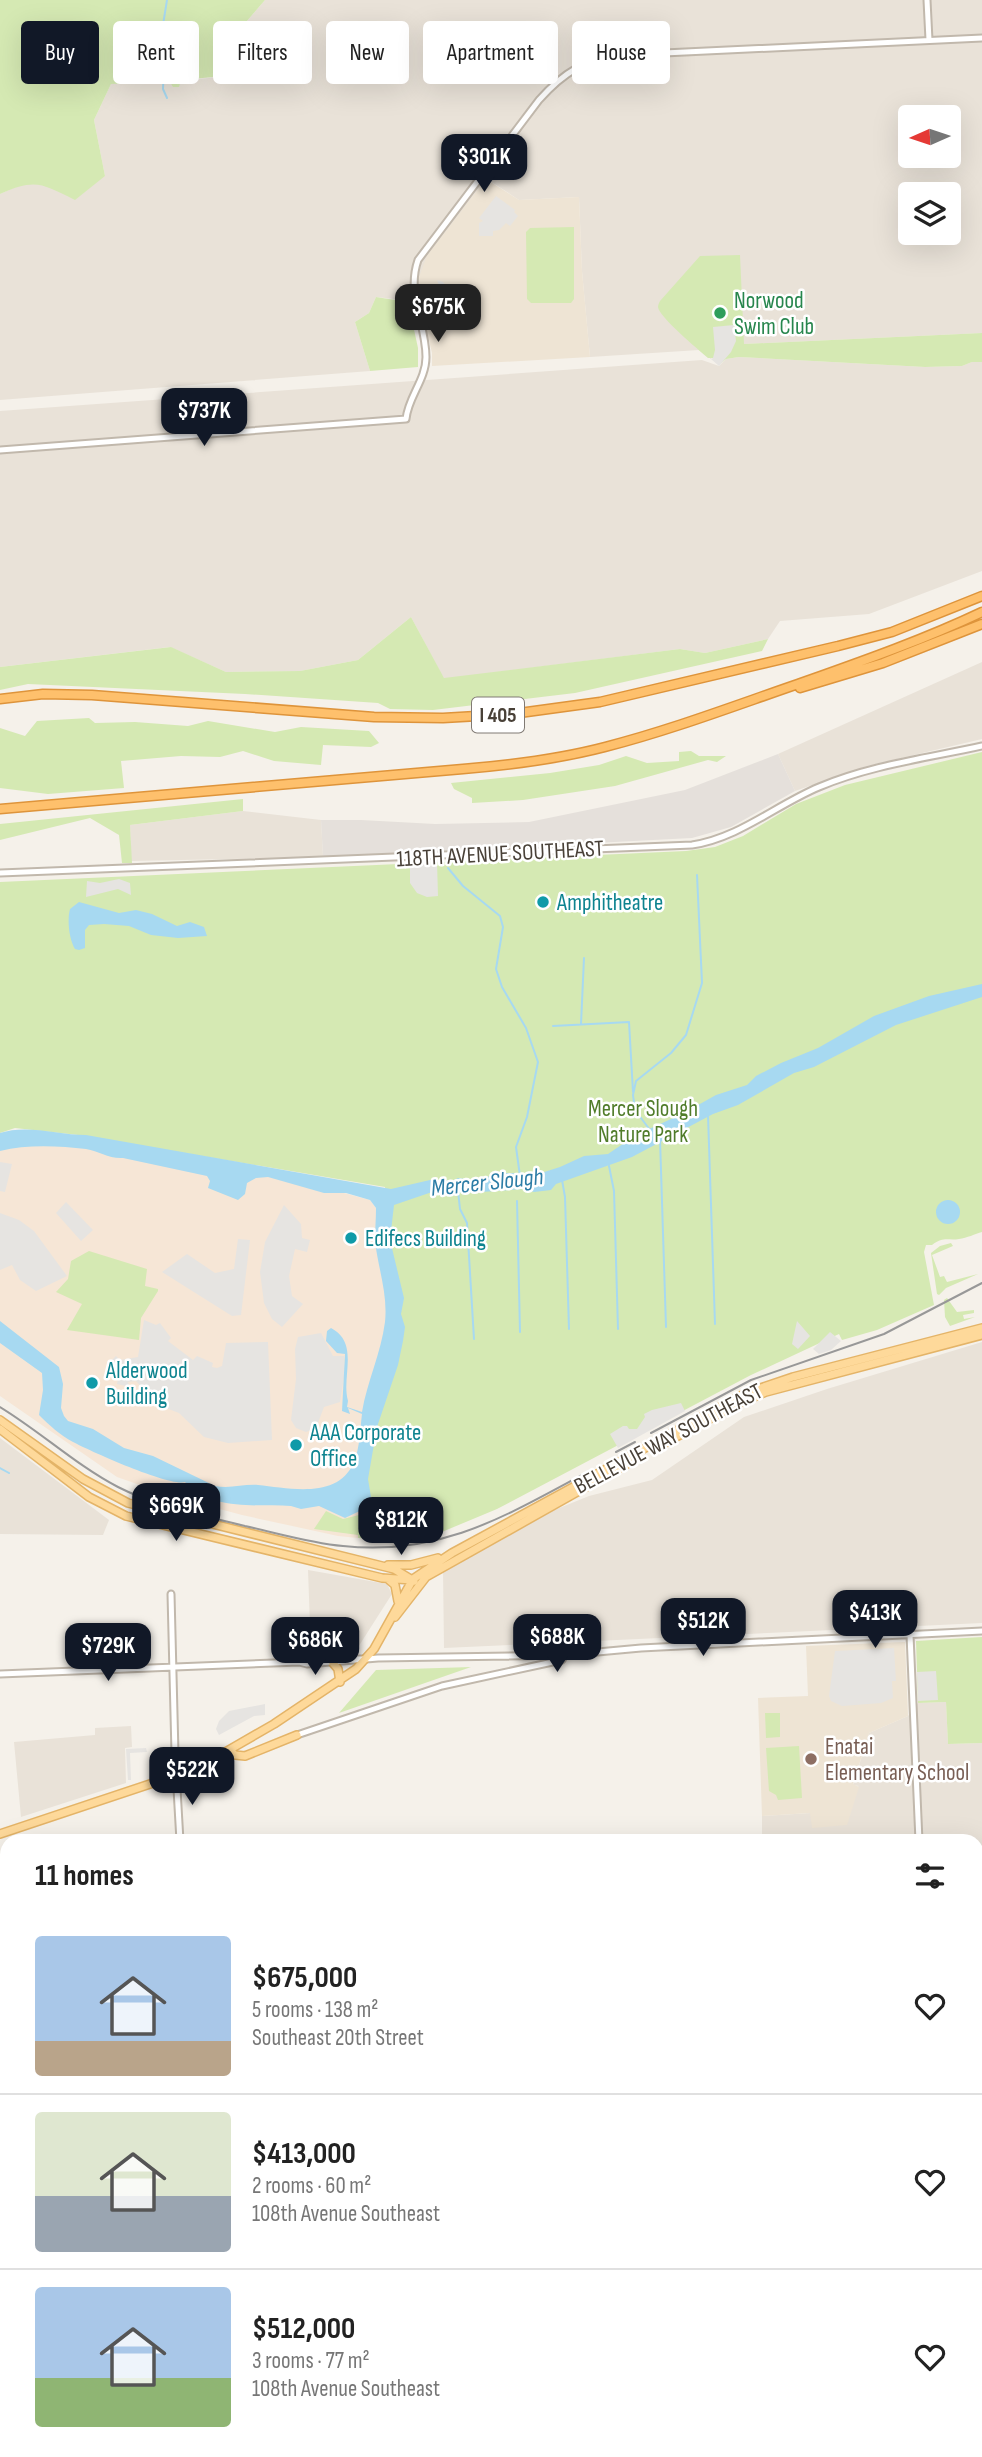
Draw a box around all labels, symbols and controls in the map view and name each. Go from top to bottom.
chip: Buy [21,21,99,84]
chip: Rent [113,21,199,84]
chip: Filters [213,21,312,84]
chip: New [326,21,409,84]
chip: Apartment [423,21,558,84]
chip: House [572,21,670,84]
north arrow [898,105,961,168]
map controls [898,105,961,245]
pin: $301K [435,134,533,194]
text: $301K [457,143,511,171]
button: layers [898,182,961,245]
pin: $675K [389,284,487,344]
place label: Norwood Swim Club [734,287,814,341]
text: $675K [411,293,465,321]
marker: Norwood Swim Club [712,305,728,321]
pin: $737K [155,388,253,448]
text: $737K [177,397,231,425]
road number: I 405 [472,698,524,732]
street label: 118TH AVENUE SOUTHEAST [396,835,605,873]
place label: Amphitheatre [556,889,663,917]
marker: Amphitheatre [535,894,551,910]
park label: Mercer Slough Nature Park [588,1095,698,1149]
water label: Mercer Slough [429,1162,545,1203]
place label: Edifecs Building [365,1225,486,1253]
marker: Edifecs Building [343,1230,359,1246]
place label: Alderwood Building [105,1357,188,1411]
marker: Alderwood Building [84,1375,100,1391]
street label: BELLEVUE WAY SOUTHEAST [569,1377,767,1500]
place label: AAA Corporate Office [309,1419,421,1473]
marker: AAA Corporate Office [288,1437,304,1453]
pin: $669K [127,1484,225,1543]
text: $669K [148,1492,204,1520]
pin: $812K [352,1498,450,1557]
text: $812K [374,1506,428,1534]
pin: $413K [826,1590,924,1650]
pin: $512K [654,1598,752,1658]
text: $413K [848,1599,902,1627]
text: $512K [677,1607,729,1635]
pin: $688K [508,1614,606,1674]
pin: $686K [266,1618,364,1677]
text: $688K [529,1623,585,1651]
pin: $729K [59,1624,157,1683]
text: $686K [287,1626,343,1654]
text: $729K [81,1632,135,1660]
place label: Enatai Elementary School [825,1733,969,1787]
pin: $522K [143,1748,241,1807]
marker: Enatai Elementary School [803,1751,819,1767]
text: $522K [165,1756,219,1784]
icon: filters [911,1857,949,1895]
text: 11 homes [35,1858,134,1894]
text: $675,000 [252,1960,357,1996]
icon: home [91,1964,175,2048]
icon: heart [911,1987,949,2025]
text: 5 rooms · 138 m² [252,1996,378,2024]
text: Southeast 20th Street [252,2024,424,2052]
text: $413,000 [252,2136,356,2172]
icon: home [91,2140,175,2224]
icon: heart [911,2163,949,2201]
text: 2 rooms · 60 m² [252,2172,371,2200]
text: 108th Avenue Southeast [252,2200,440,2228]
text: $512,000 [252,2311,355,2347]
icon: home [91,2315,175,2399]
icon: heart [911,2338,949,2376]
text: 3 rooms · 77 m² [252,2347,370,2375]
text: 108th Avenue Southeast [252,2375,440,2403]

